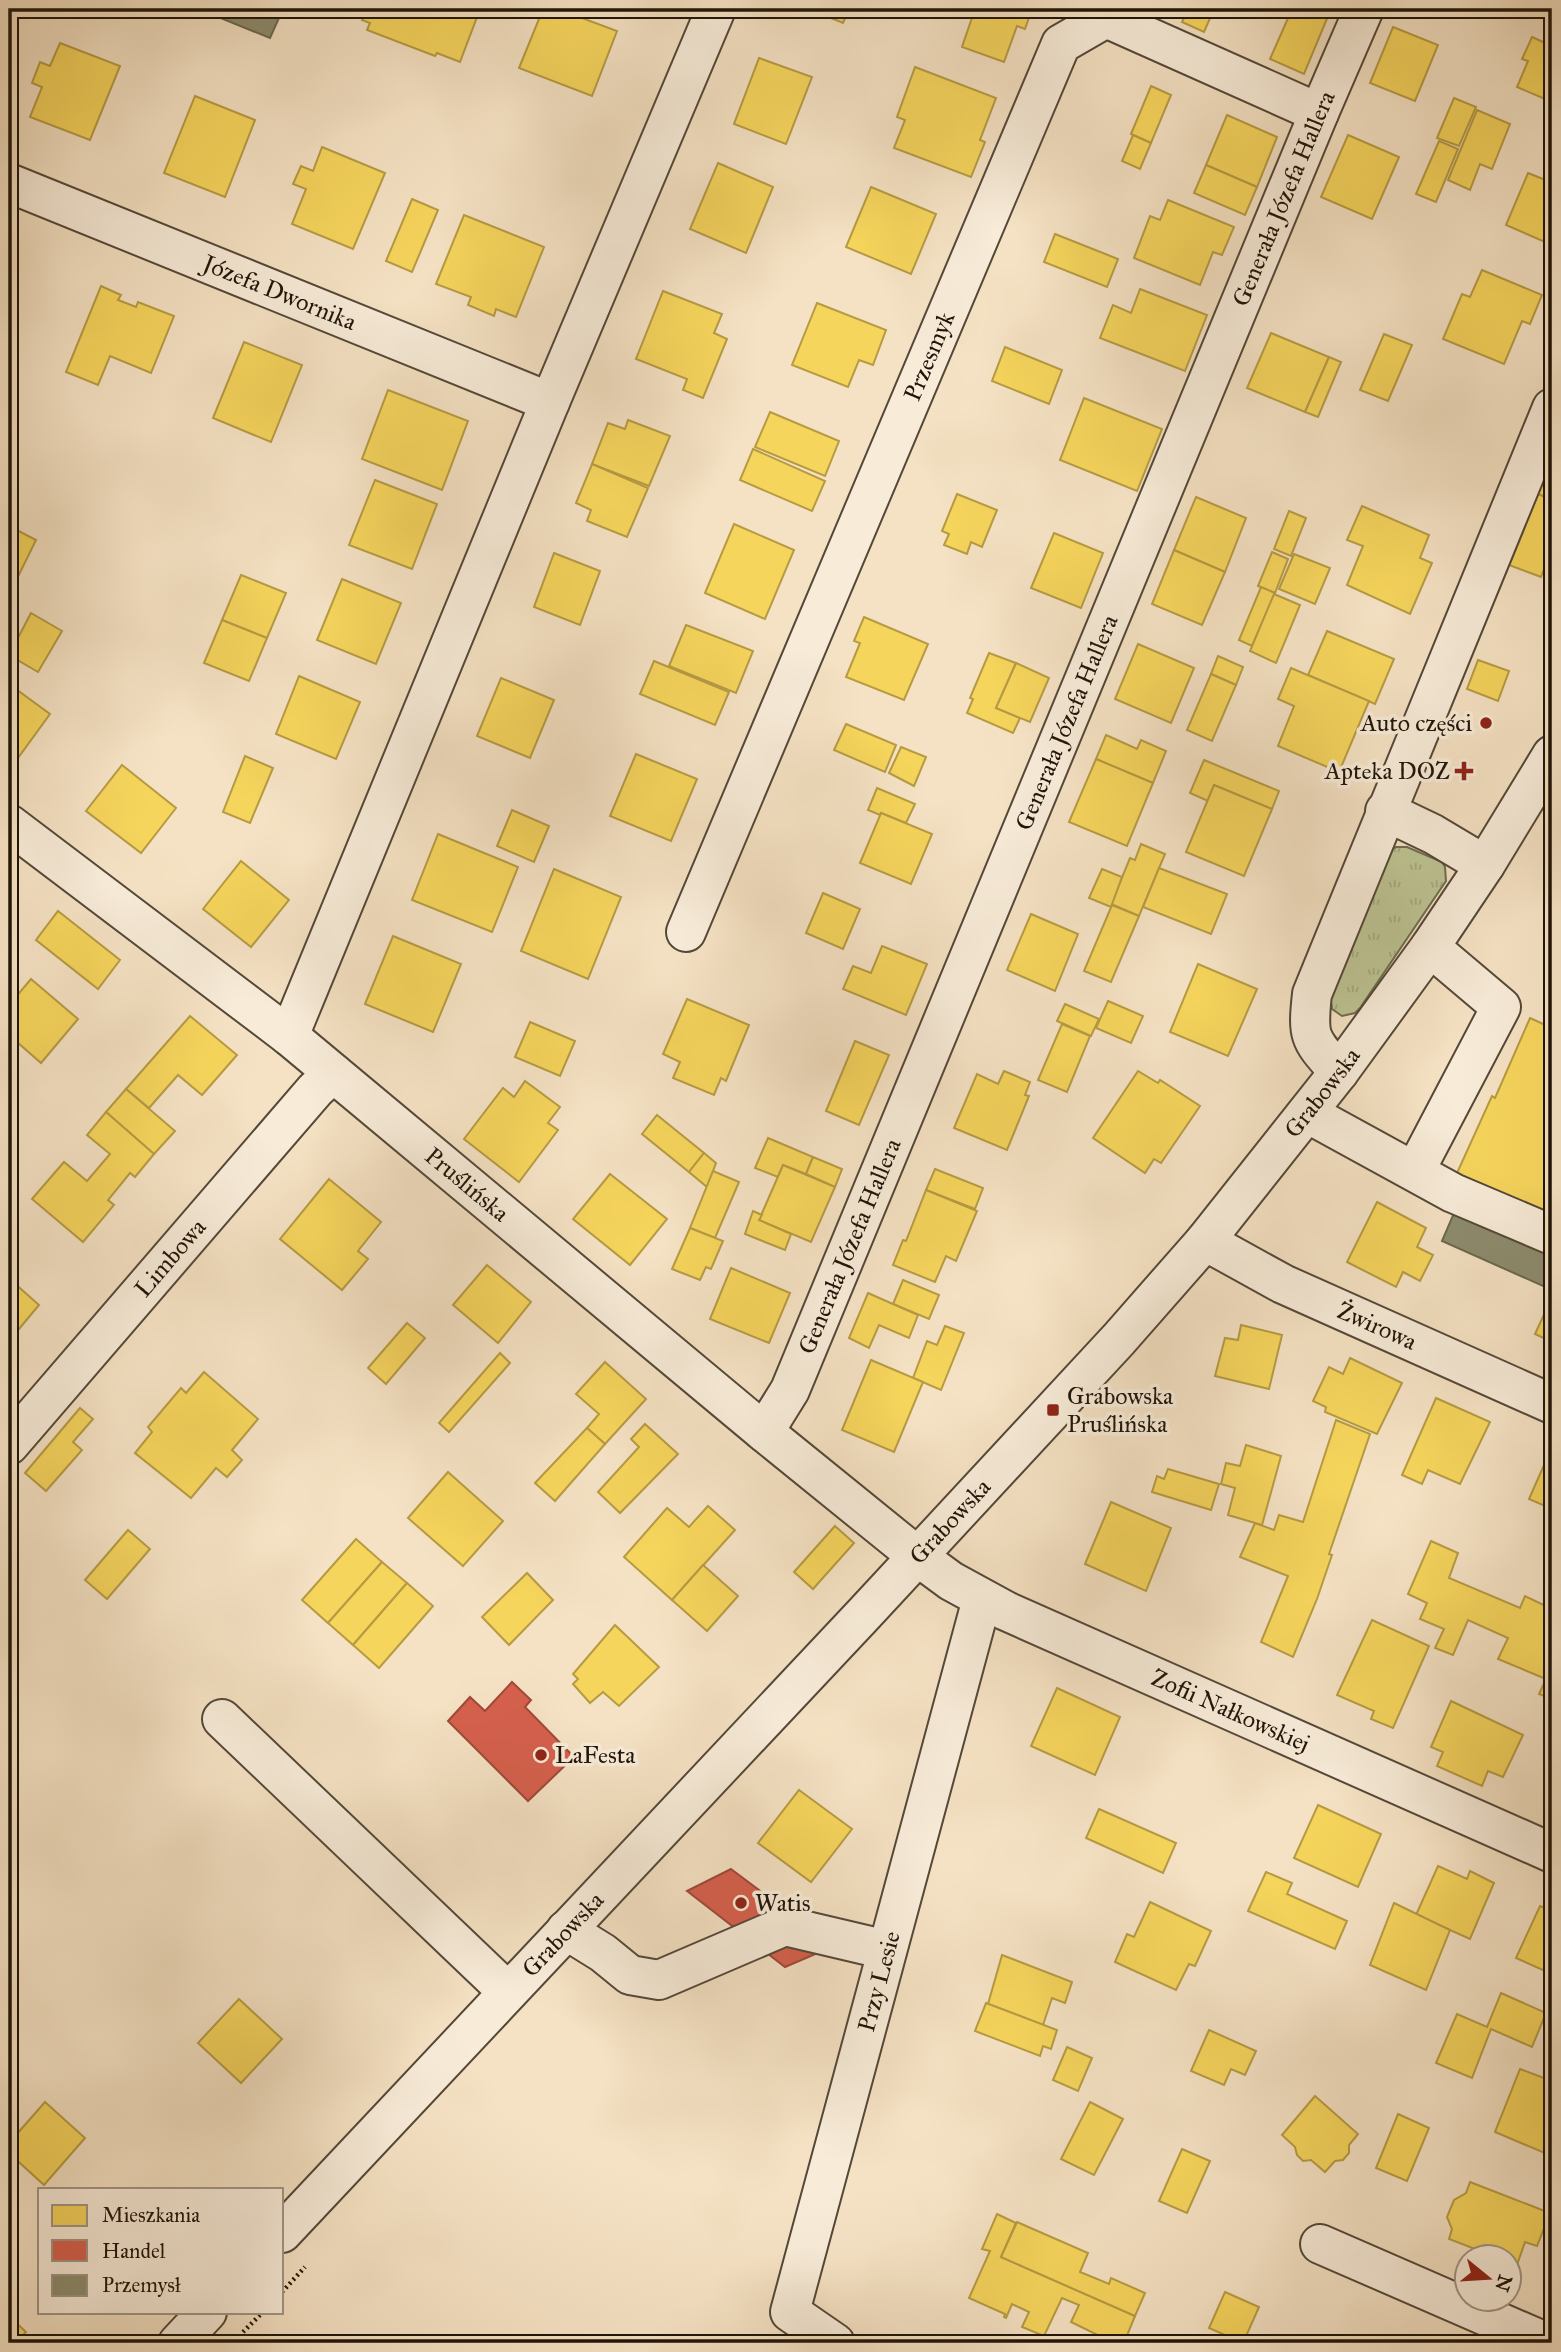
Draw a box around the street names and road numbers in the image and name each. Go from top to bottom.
street label: Generała Józefa Hallera [1226,86,1342,311]
street label: Józefa Dwornika [196,247,361,337]
street label: Przesmyk [897,306,962,406]
street label: Generała Józefa Hallera [1009,609,1125,835]
street label: Grabowska [1278,1041,1367,1144]
street label: Generała Józefa Hallera [792,1133,908,1358]
street label: Pruślińska [419,1141,516,1229]
street label: Limbowa [128,1212,213,1303]
street label: Żwirowa [1333,1295,1422,1357]
street label: Grabowska [903,1472,998,1570]
street label: Zofii Nałkowskiej [1147,1662,1314,1759]
street label: Grabowska [516,1885,611,1983]
street label: Przy Lesie [851,1928,907,2035]

